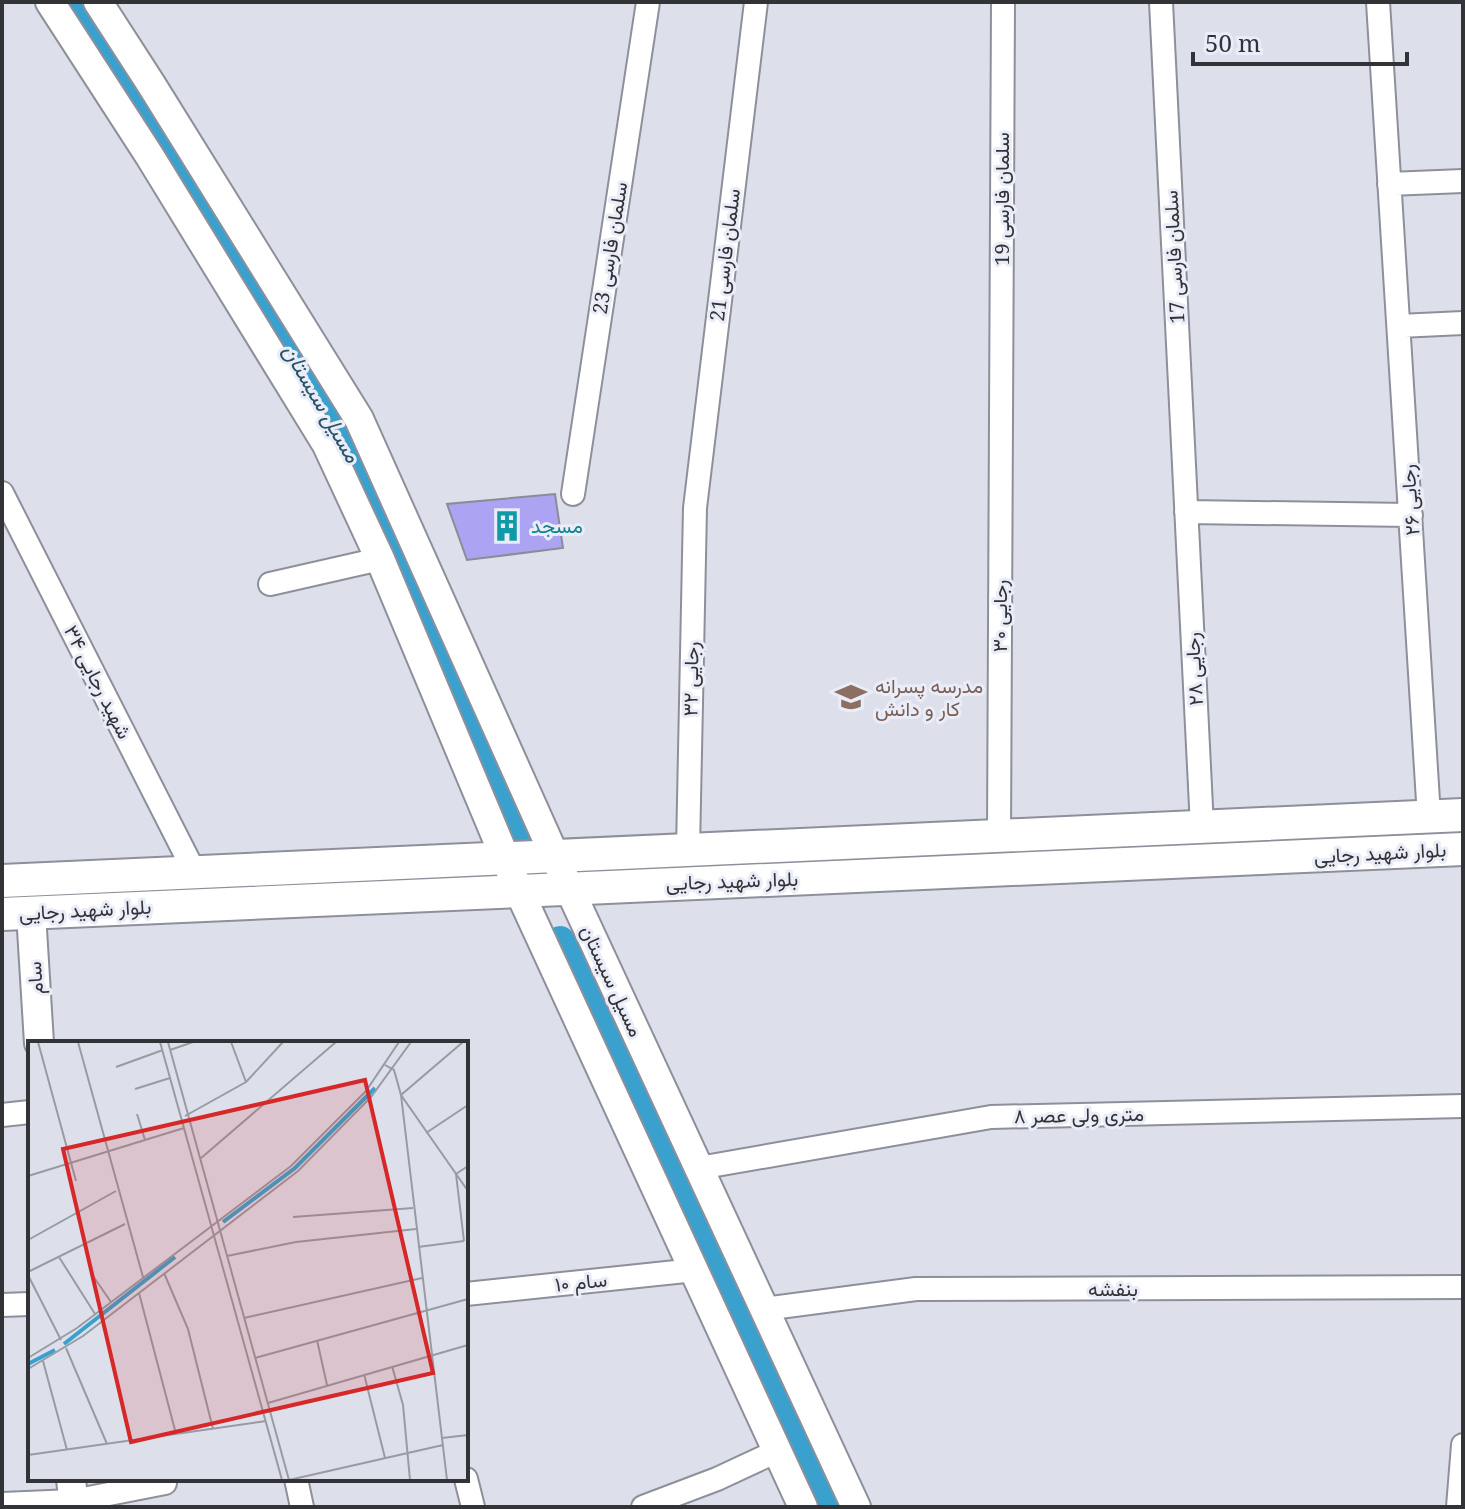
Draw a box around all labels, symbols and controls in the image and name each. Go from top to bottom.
scale bar [1193,16,1407,66]
text: 50 m [1205,26,1261,59]
street label: سلمان فارسی 19 [988,132,1015,266]
street label: سلمان فارسی 23 [586,180,633,316]
street label: سلمان فارسی 21 [703,187,746,323]
street label: سلمان فارسی 17 [1157,190,1190,324]
water label: مسیل سیستان [277,338,369,468]
street label: رجایی ۲۶ [1394,464,1425,537]
building icon: مسجد [490,509,524,543]
place label: مسجد [531,512,583,539]
street label: رجایی ۳۰ [986,580,1013,652]
street label: شهید رجایی ۳۴ [58,620,139,743]
street label: رجایی ۲۸ [1178,632,1209,706]
street label: رجایی ۳۲ [676,641,705,717]
place label: مدرسه پسرانه کار و دانش [875,672,983,722]
school or university icon: مدرسه پسرانه کار و دانش [834,680,868,714]
street label: بلوار شهید رجایی [1313,836,1447,869]
street label: بلوار شهید رجایی [665,865,799,896]
street label: بلوار شهید رجایی [18,893,152,926]
street label: مسیل سیستان [575,921,650,1041]
street label: سام [20,961,49,995]
inset map [28,1041,468,1481]
street label: ۸ متری ولی عصر [1014,1100,1144,1129]
street label: سام ۱۰ [554,1265,608,1298]
street label: بنفشه [1088,1275,1138,1302]

